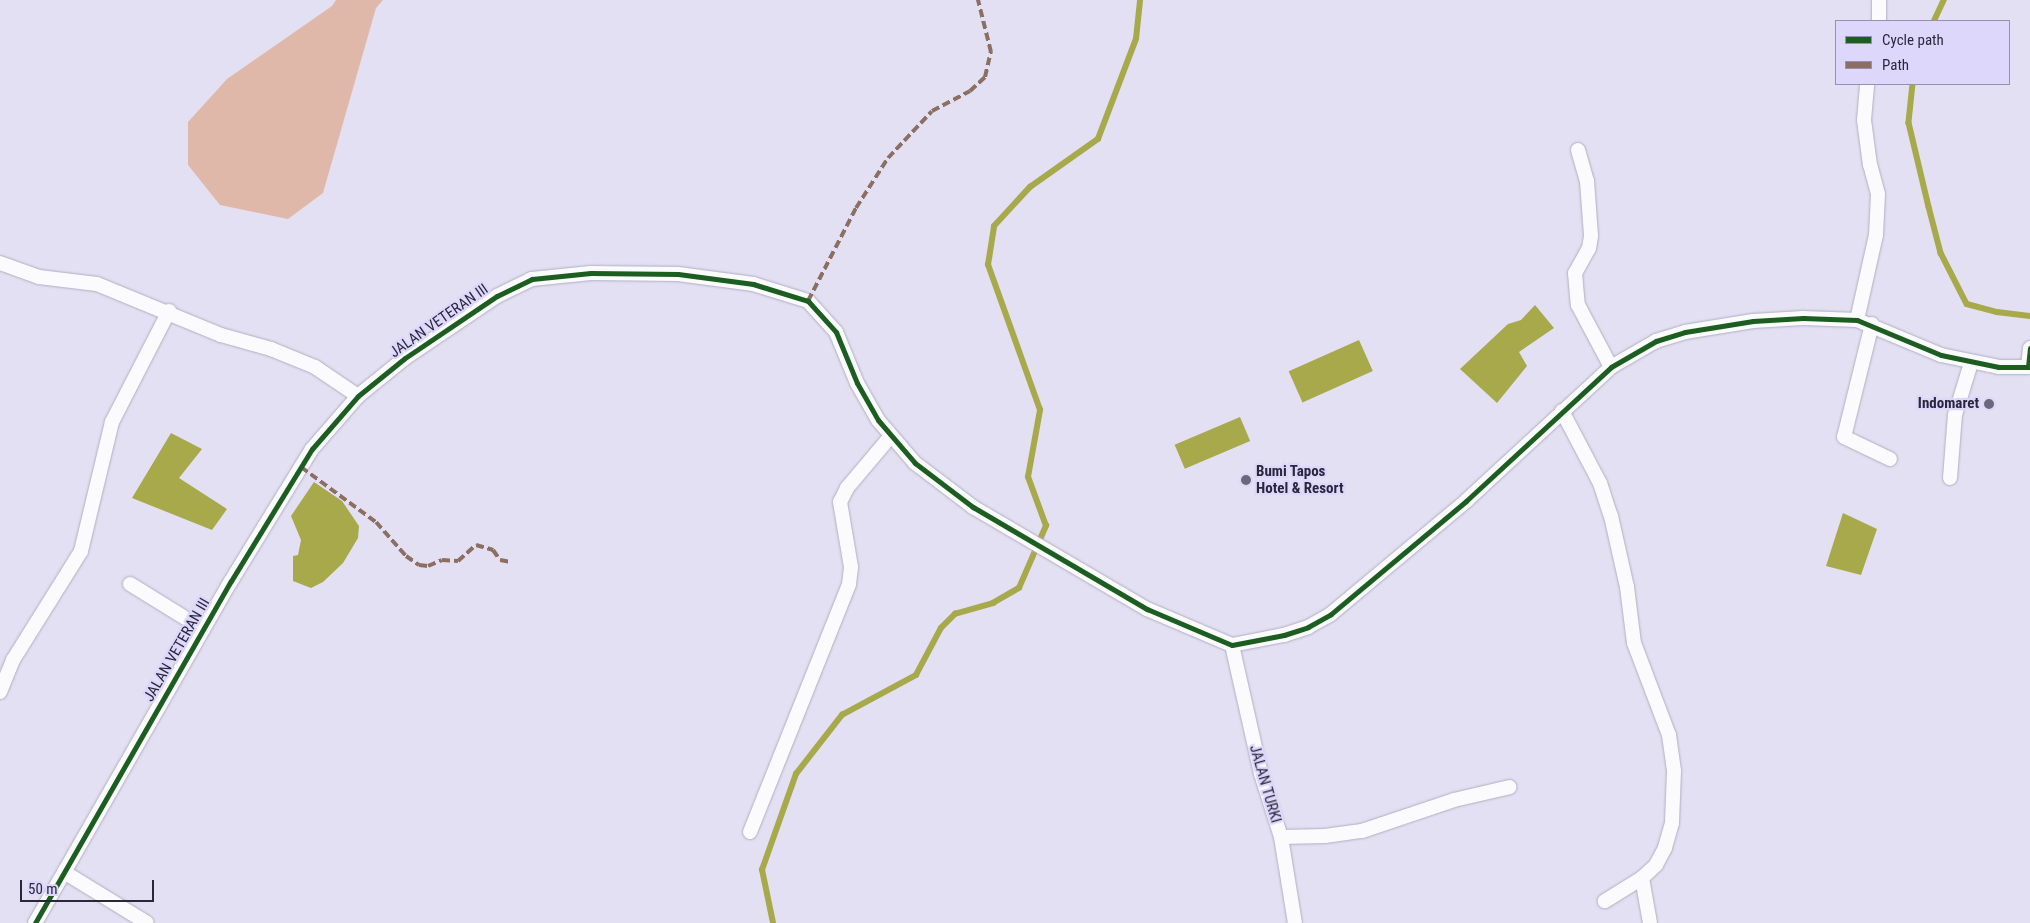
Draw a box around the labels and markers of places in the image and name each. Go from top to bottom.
place label: Indomaret [1918,395,1979,413]
marker: Indomaret [1983,398,1995,410]
place label: Bumi Tapos Hotel & Resort [1256,462,1344,497]
marker: Bumi Tapos Hotel & Resort [1240,474,1252,486]

